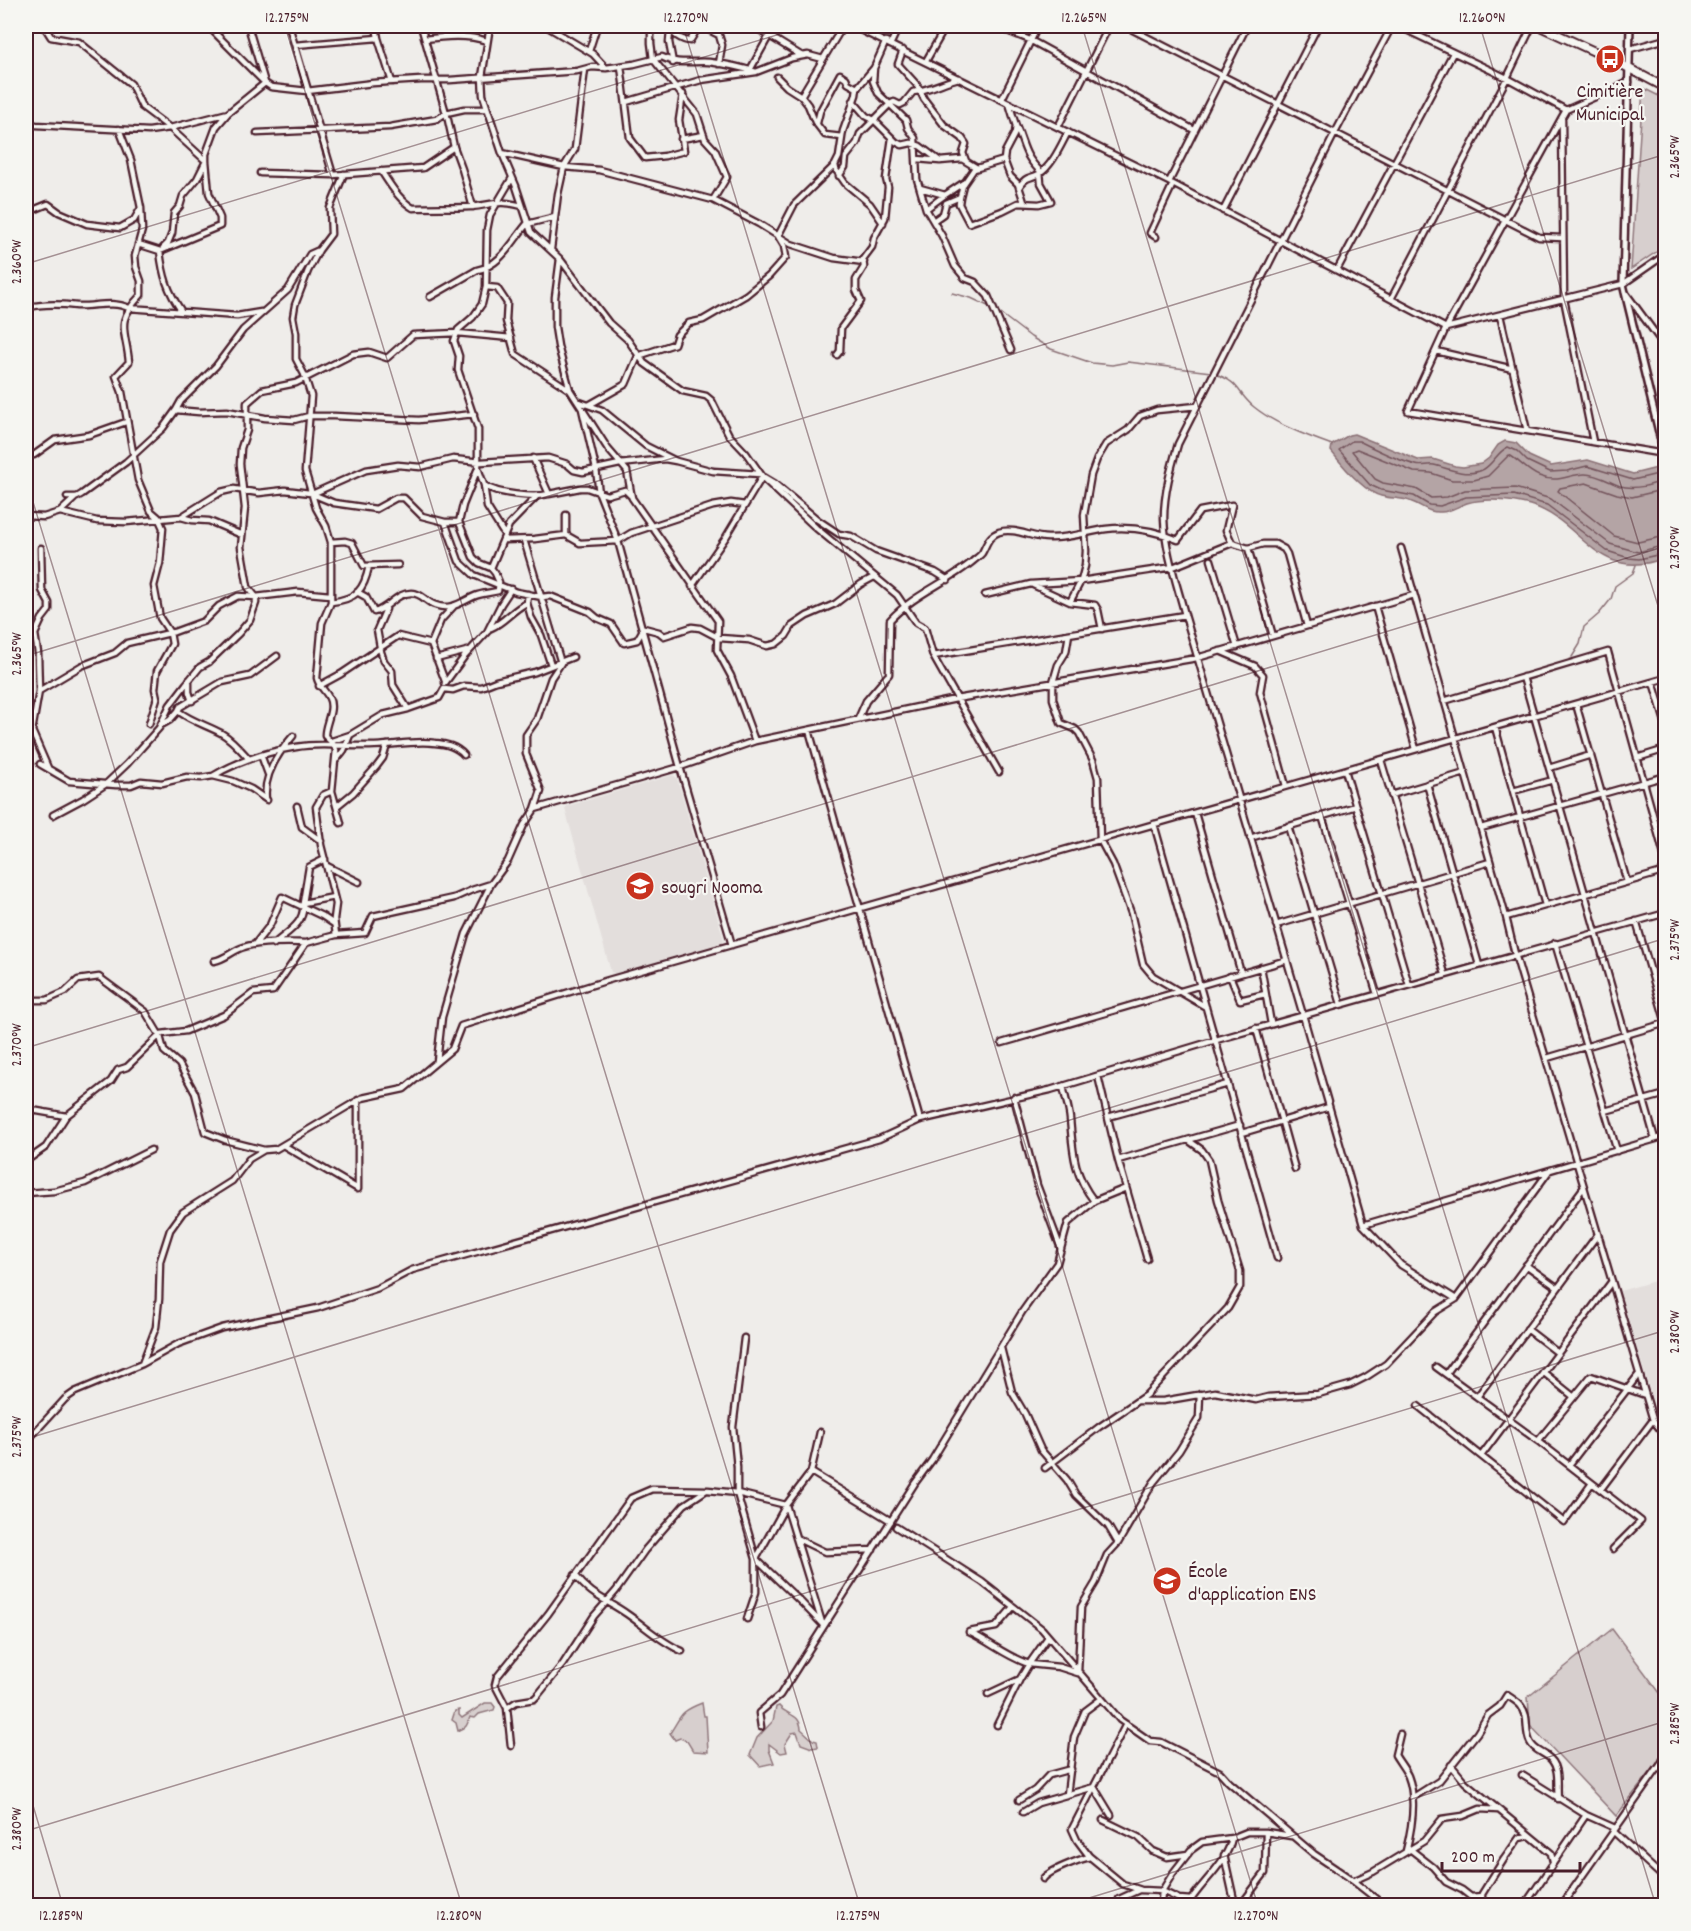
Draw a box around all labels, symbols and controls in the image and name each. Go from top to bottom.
text: 12.275°N [265,8,309,30]
text: 12.270°N [663,8,709,30]
text: 12.265°N [1061,8,1107,30]
text: 12.260°N [1459,8,1505,30]
bus stop icon: Cimitière Municipal [1594,43,1626,75]
place label: Cimitière Municipal [1576,79,1644,130]
text: 2.365°W [1665,135,1687,179]
text: 2.360°W [7,239,29,284]
text: 2.370°W [1665,526,1687,570]
text: 2.365°W [7,632,29,676]
school or university icon: sougri Nooma [624,870,656,902]
place label: sougri Nooma [661,875,763,903]
text: 2.375°W [1665,919,1687,961]
text: 2.370°W [7,1023,29,1067]
text: 2.380°W [1665,1310,1687,1354]
text: 2.375°W [7,1416,29,1458]
place label: École d'application ENS [1188,1559,1317,1610]
school or university icon: École d'application ENS [1151,1565,1183,1597]
text: 2.385°W [1665,1703,1687,1745]
text: 2.380°W [7,1807,29,1851]
scale bar [1442,1835,1580,1873]
text: 200 m [1451,1846,1495,1871]
text: 12.285°N [39,1906,83,1928]
text: 12.280°N [436,1906,482,1928]
text: 12.275°N [836,1906,880,1928]
text: 12.270°N [1233,1906,1279,1928]

